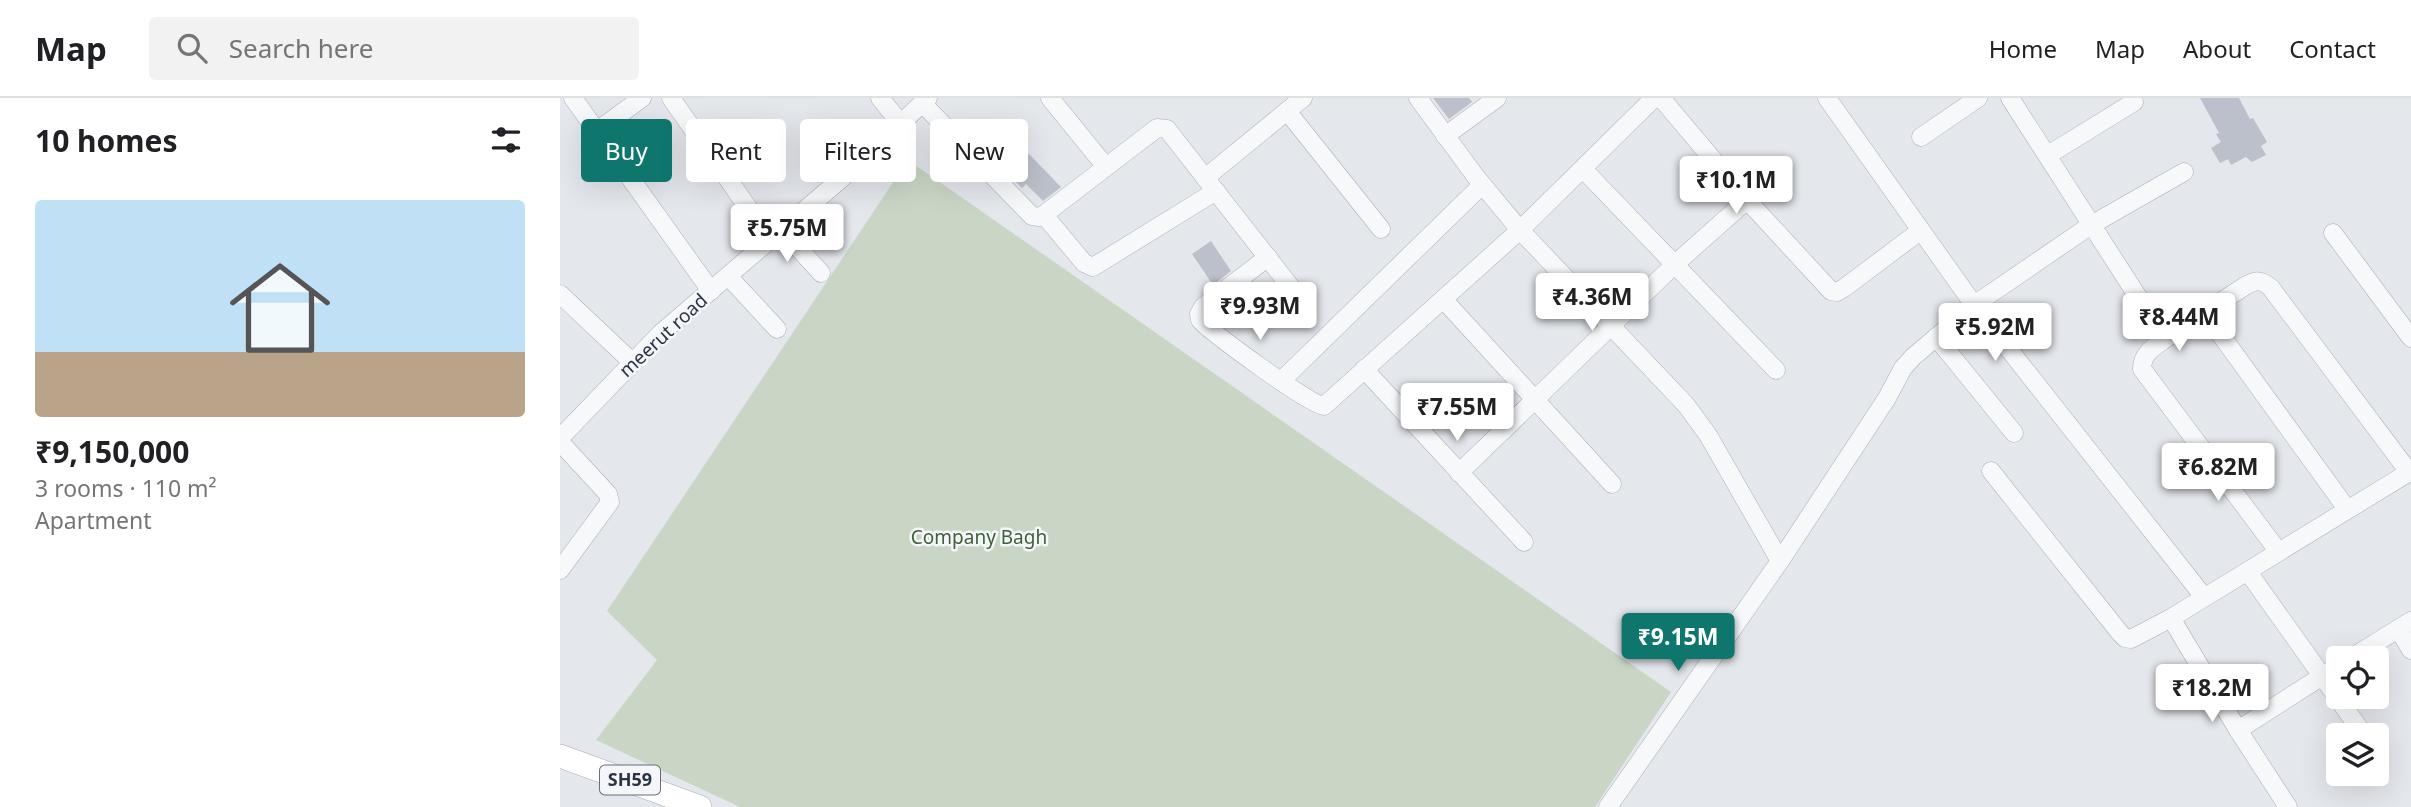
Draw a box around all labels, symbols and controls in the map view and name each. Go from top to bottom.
search box [149,17,639,80]
text: Map [35,26,107,71]
icon: search [173,29,211,67]
text: Search here [229,30,373,66]
text: Home [1989,32,2057,65]
text: Map [2095,32,2145,65]
text: About [2183,32,2251,65]
text: Contact [2289,32,2376,65]
chip: Buy [581,119,672,182]
chip: Rent [686,119,786,182]
chip: Filters [800,119,916,182]
chip: New [930,119,1028,182]
text: 10 homes [35,120,178,161]
icon: filters [487,121,525,159]
pin: ₹10.1M [1679,156,1793,216]
text: ₹10.1M [1696,163,1776,195]
pin: ₹5.75M [730,204,844,264]
text: ₹5.75M [747,211,827,243]
icon: home [217,245,343,371]
pin: ₹4.36M [1535,274,1649,333]
text: ₹4.36M [1552,280,1632,312]
pin: ₹9.93M [1203,282,1317,342]
street label: meerut road [613,287,713,383]
text: ₹9.93M [1220,289,1300,321]
pin: ₹8.44M [2122,294,2236,353]
text: ₹8.44M [2139,300,2219,332]
pin: ₹5.92M [1938,303,2052,363]
text: ₹5.92M [1955,310,2035,342]
pin: ₹7.55M [1400,384,1514,443]
text: ₹7.55M [1417,390,1497,422]
text: ₹9,150,000 [35,431,189,472]
pin: ₹6.82M [2161,444,2275,503]
text: ₹6.82M [2178,450,2258,482]
text: 3 rooms · 110 m² [35,472,217,504]
text: Apartment [35,504,152,536]
park label: Company Bagh [911,524,1047,550]
pin: ₹9.15M [1621,614,1735,673]
text: ₹9.15M [1638,620,1718,652]
map controls [2326,646,2389,786]
button: locate [2326,646,2389,709]
pin: ₹18.2M [2155,664,2269,724]
text: ₹18.2M [2172,671,2252,703]
button: layers [2326,723,2389,786]
road number: SH59 [600,766,660,794]

